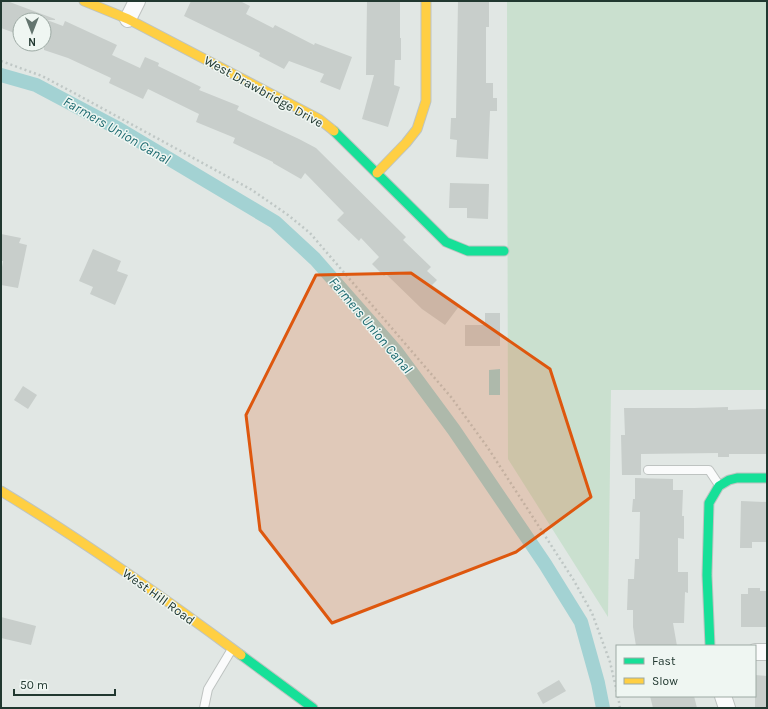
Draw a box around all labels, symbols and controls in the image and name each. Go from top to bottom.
north arrow [12,12,52,52]
text: N [28,35,36,48]
street label: West Drawbridge Drive [202,52,326,131]
water label: Farmers Union Canal [60,93,174,168]
water label: Farmers Union Canal [325,274,416,377]
street label: West Hill Road [120,565,198,628]
legend [616,645,756,697]
text: Fast [652,654,676,668]
scale bar [14,671,115,697]
text: Slow [652,674,678,688]
text: 50 m [20,678,48,692]

